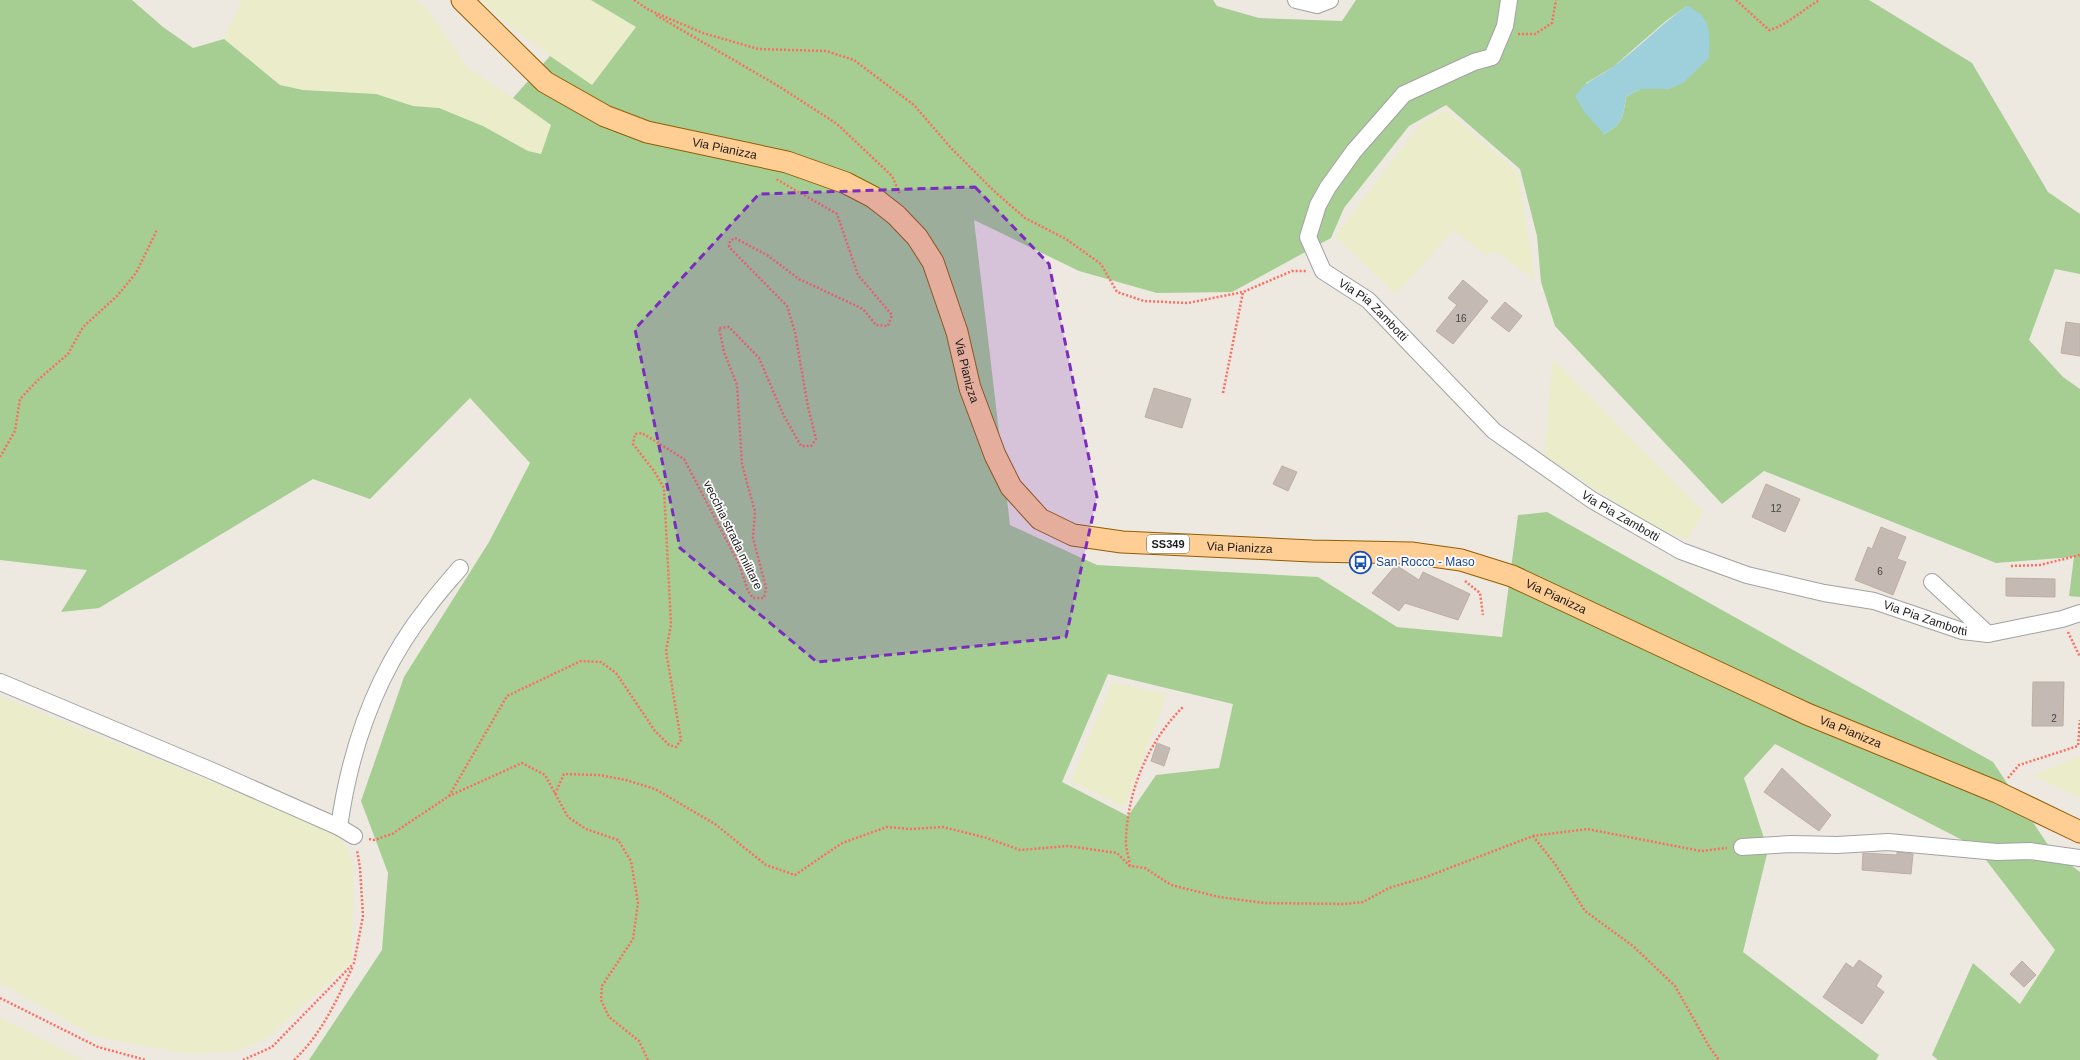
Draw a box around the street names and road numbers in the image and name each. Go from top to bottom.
street label: Via Pianizza [691,135,759,162]
street label: Via Pia Zambotti [1336,276,1411,344]
street label: Via Pianizza [952,337,982,405]
street label: vecchia strada militare [701,478,766,592]
street label: Via Pia Zambotti [1579,488,1662,544]
road number: SS349 [1147,535,1189,553]
street label: Via Pianizza [1206,539,1273,556]
street label: Via Pianizza [1523,576,1589,617]
street label: Via Pia Zambotti [1881,598,1968,639]
street label: Via Pianizza [1817,713,1884,751]

